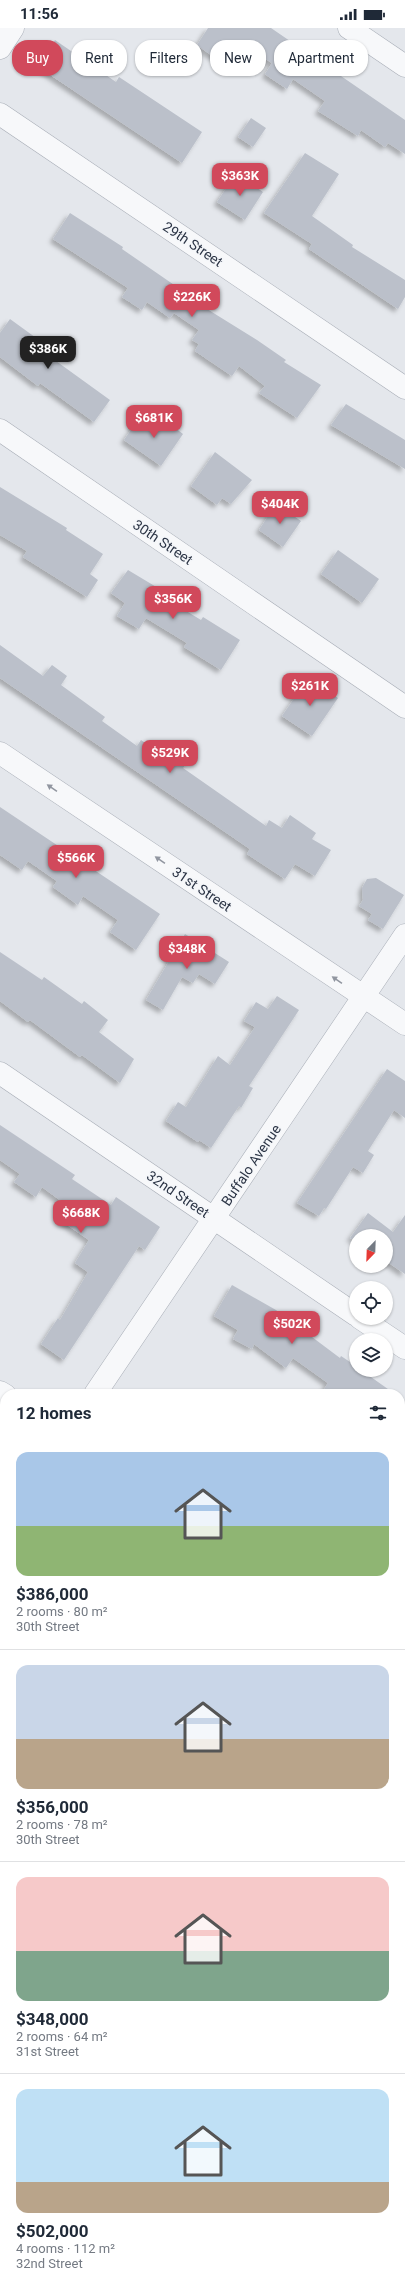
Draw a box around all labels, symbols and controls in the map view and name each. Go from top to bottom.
text: 11:56 [20,5,59,23]
chip: Buy [12,40,63,76]
chip: Rent [71,40,127,76]
chip: Filters [135,40,202,76]
chip: New [210,40,266,76]
chip: Apartment [274,40,368,76]
pin: $363K [212,163,268,197]
text: $363K [221,168,259,183]
street label: 29th Street [160,218,226,270]
pin: $226K [164,284,220,318]
text: $226K [173,289,211,304]
pin: $386K [20,336,76,370]
text: $386K [29,341,67,356]
pin: $681K [126,405,182,439]
text: $681K [135,410,173,425]
pin: $404K [252,491,308,525]
text: $404K [261,496,299,511]
street label: 30th Street [130,516,196,568]
pin: $356K [145,586,201,620]
text: $356K [154,591,192,606]
pin: $261K [282,673,338,707]
text: $261K [291,678,329,693]
pin: $529K [142,740,198,774]
text: $529K [151,745,189,760]
one-way arrow [47,784,57,792]
pin: $566K [48,845,104,879]
text: $566K [57,850,95,865]
one-way arrow [154,856,165,864]
street label: 31st Street [169,863,235,915]
pin: $348K [159,936,215,970]
text: $348K [168,941,206,956]
one-way arrow [332,976,343,983]
street label: Buffalo Avenue [218,1121,284,1209]
street label: 32nd Street [144,1167,213,1221]
pin: $668K [53,1200,109,1234]
text: $668K [62,1205,100,1220]
north arrow [349,1229,393,1273]
map controls [349,1229,393,1377]
button: locate [349,1281,393,1325]
pin: $502K [264,1311,320,1345]
text: $502K [273,1316,311,1331]
button: layers [349,1333,393,1377]
icon: filters [367,1402,389,1424]
text: 12 homes [16,1403,92,1423]
icon: home [167,1478,239,1550]
text: $386,000 [16,1584,88,1604]
text: 2 rooms · 80 m² [16,1604,108,1619]
text: 30th Street [16,1619,80,1634]
icon: home [167,1691,239,1763]
text: $356,000 [16,1797,88,1817]
text: 2 rooms · 78 m² [16,1817,108,1832]
text: 30th Street [16,1832,80,1847]
icon: home [167,1903,239,1975]
text: $348,000 [16,2009,88,2029]
text: 2 rooms · 64 m² [16,2029,108,2044]
text: 31st Street [16,2044,79,2059]
icon: home [167,2115,239,2187]
text: $502,000 [16,2221,88,2241]
text: 4 rooms · 112 m² [16,2241,115,2256]
text: 32nd Street [16,2256,83,2271]

